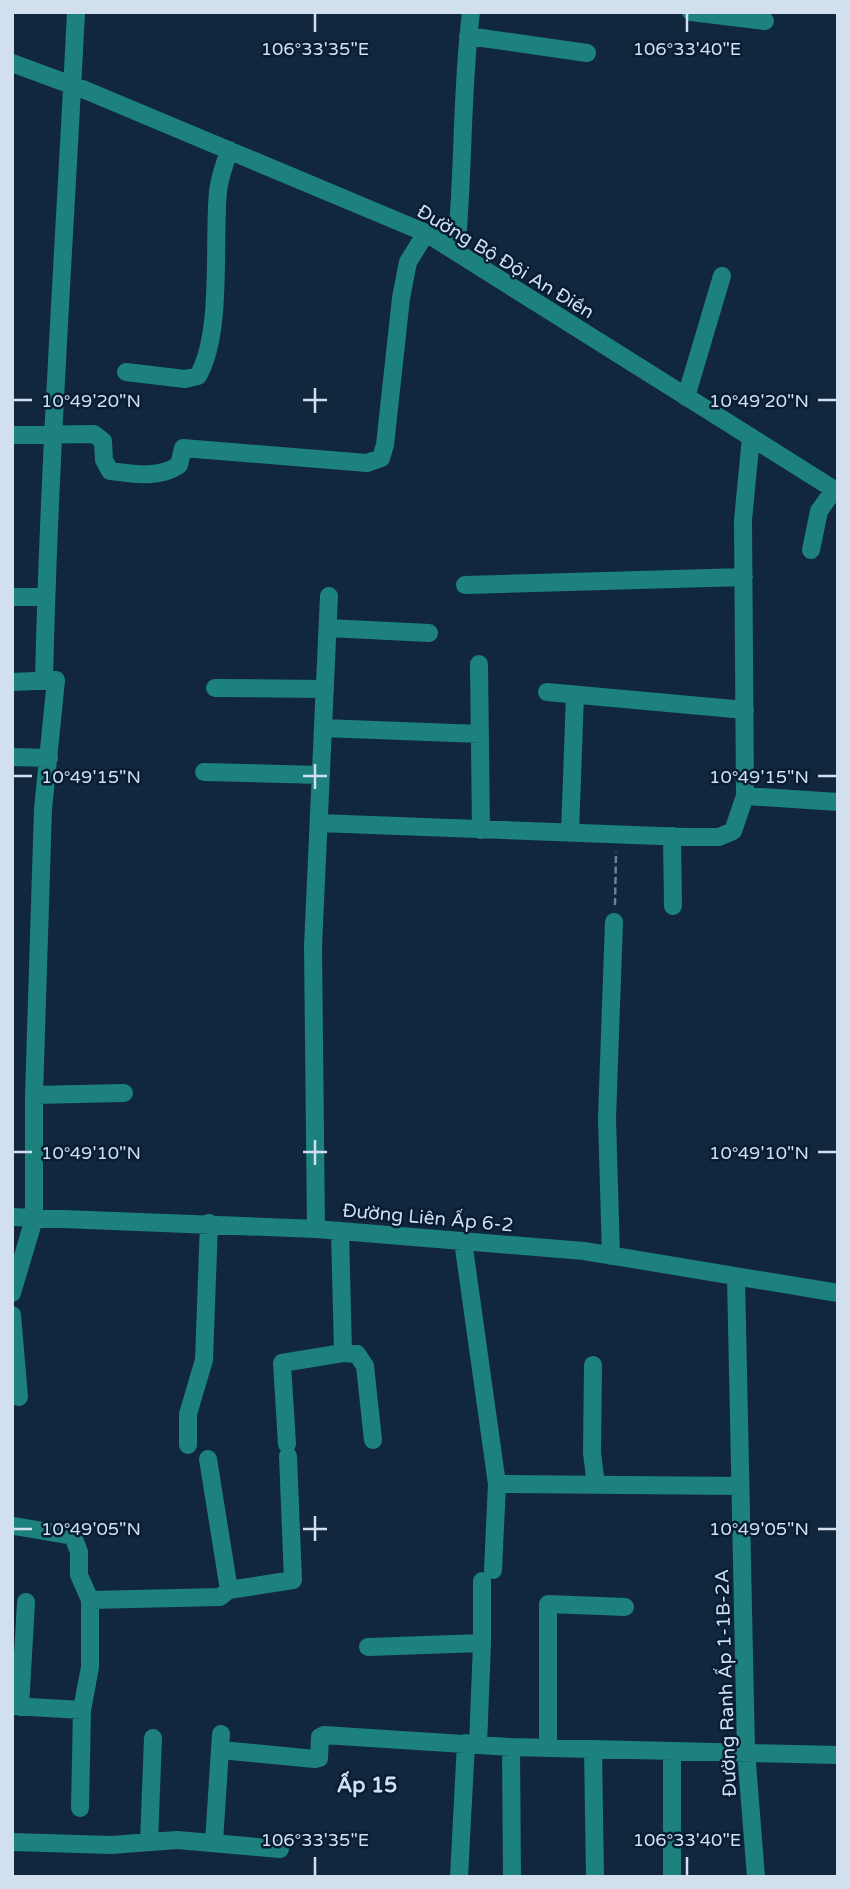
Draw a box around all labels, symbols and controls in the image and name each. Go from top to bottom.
text: 106°33'35"E [261,38,369,60]
text: 106°33'40"E [633,38,741,60]
street label: Đường Bộ Đội An Điền [413,200,598,323]
text: 10°49'20"N [41,390,141,412]
text: 10°49'20"N [709,390,809,412]
text: 10°49'15"N [41,766,141,788]
text: 10°49'15"N [709,766,809,788]
text: 10°49'10"N [41,1142,141,1164]
text: 10°49'10"N [709,1142,809,1164]
street label: Đường Liên Ấp 6-2 [341,1198,515,1236]
text: 10°49'05"N [41,1518,141,1540]
text: 10°49'05"N [709,1518,809,1540]
street label: Đường Ranh Ấp 1-1B-2A [709,1569,741,1797]
district label: Ấp 15 [337,1771,397,1798]
text: 106°33'35"E [261,1829,369,1851]
text: 106°33'40"E [633,1829,741,1851]

